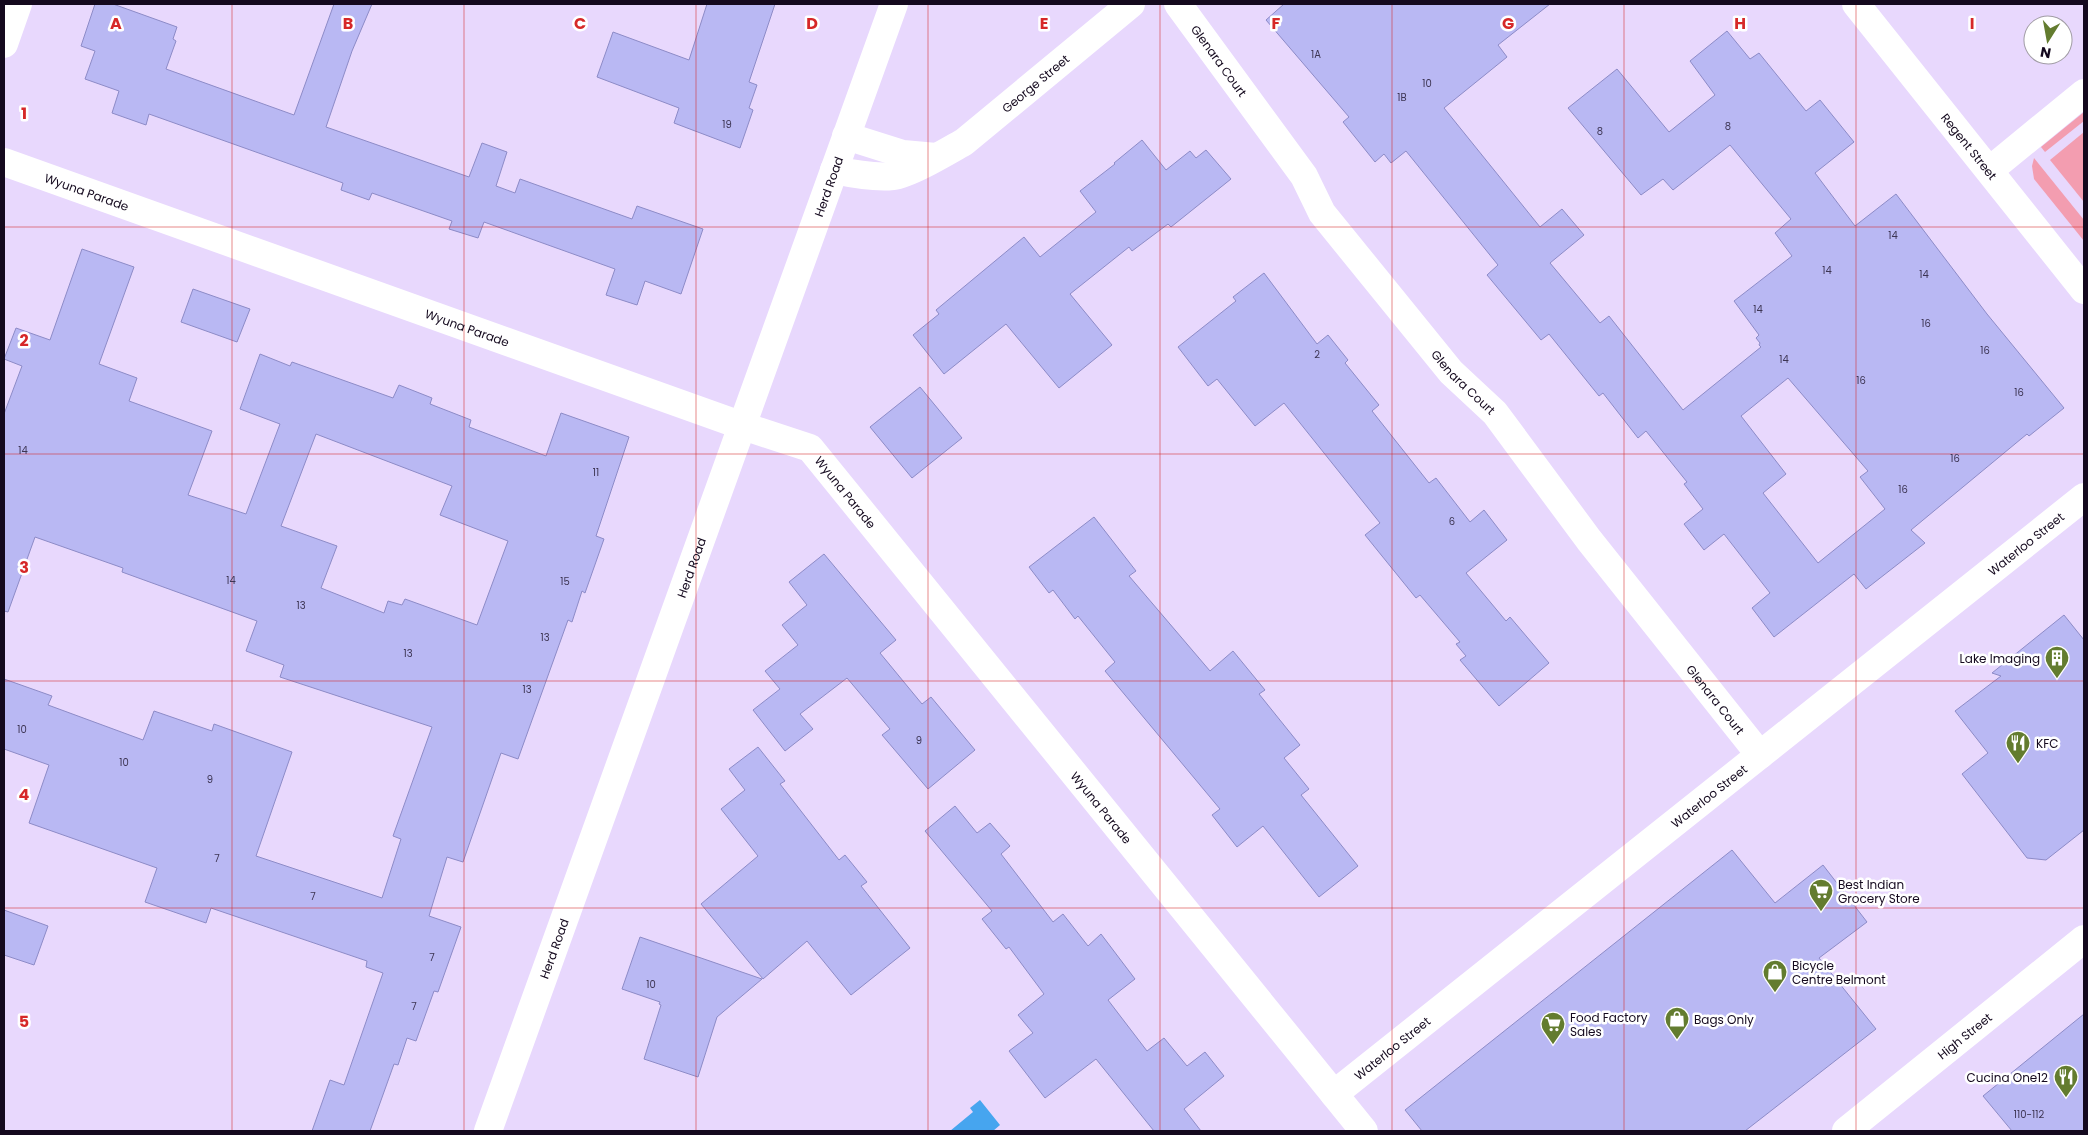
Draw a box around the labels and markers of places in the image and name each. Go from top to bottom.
building icon: Lake Imaging [2044,645,2070,679]
place label: Lake Imaging [1960,650,2040,667]
restaurant icon: KFC [2005,730,2031,764]
place label: KFC [2036,735,2059,752]
place label: Best Indian Grocery Store [1838,876,1920,907]
supermarket icon: Best Indian Grocery Store [1808,878,1834,912]
place label: Bicycle Centre Belmont [1792,957,1886,988]
shop icon: Bicycle Centre Belmont [1762,959,1788,993]
shop icon: Bags Only [1664,1006,1690,1040]
place label: Food Factory Sales [1570,1009,1648,1040]
supermarket icon: Food Factory Sales [1540,1011,1566,1045]
place label: Bags Only [1694,1011,1754,1028]
restaurant icon: Cucina One12 [2053,1064,2079,1098]
place label: Cucina One12 [1967,1069,2048,1086]

